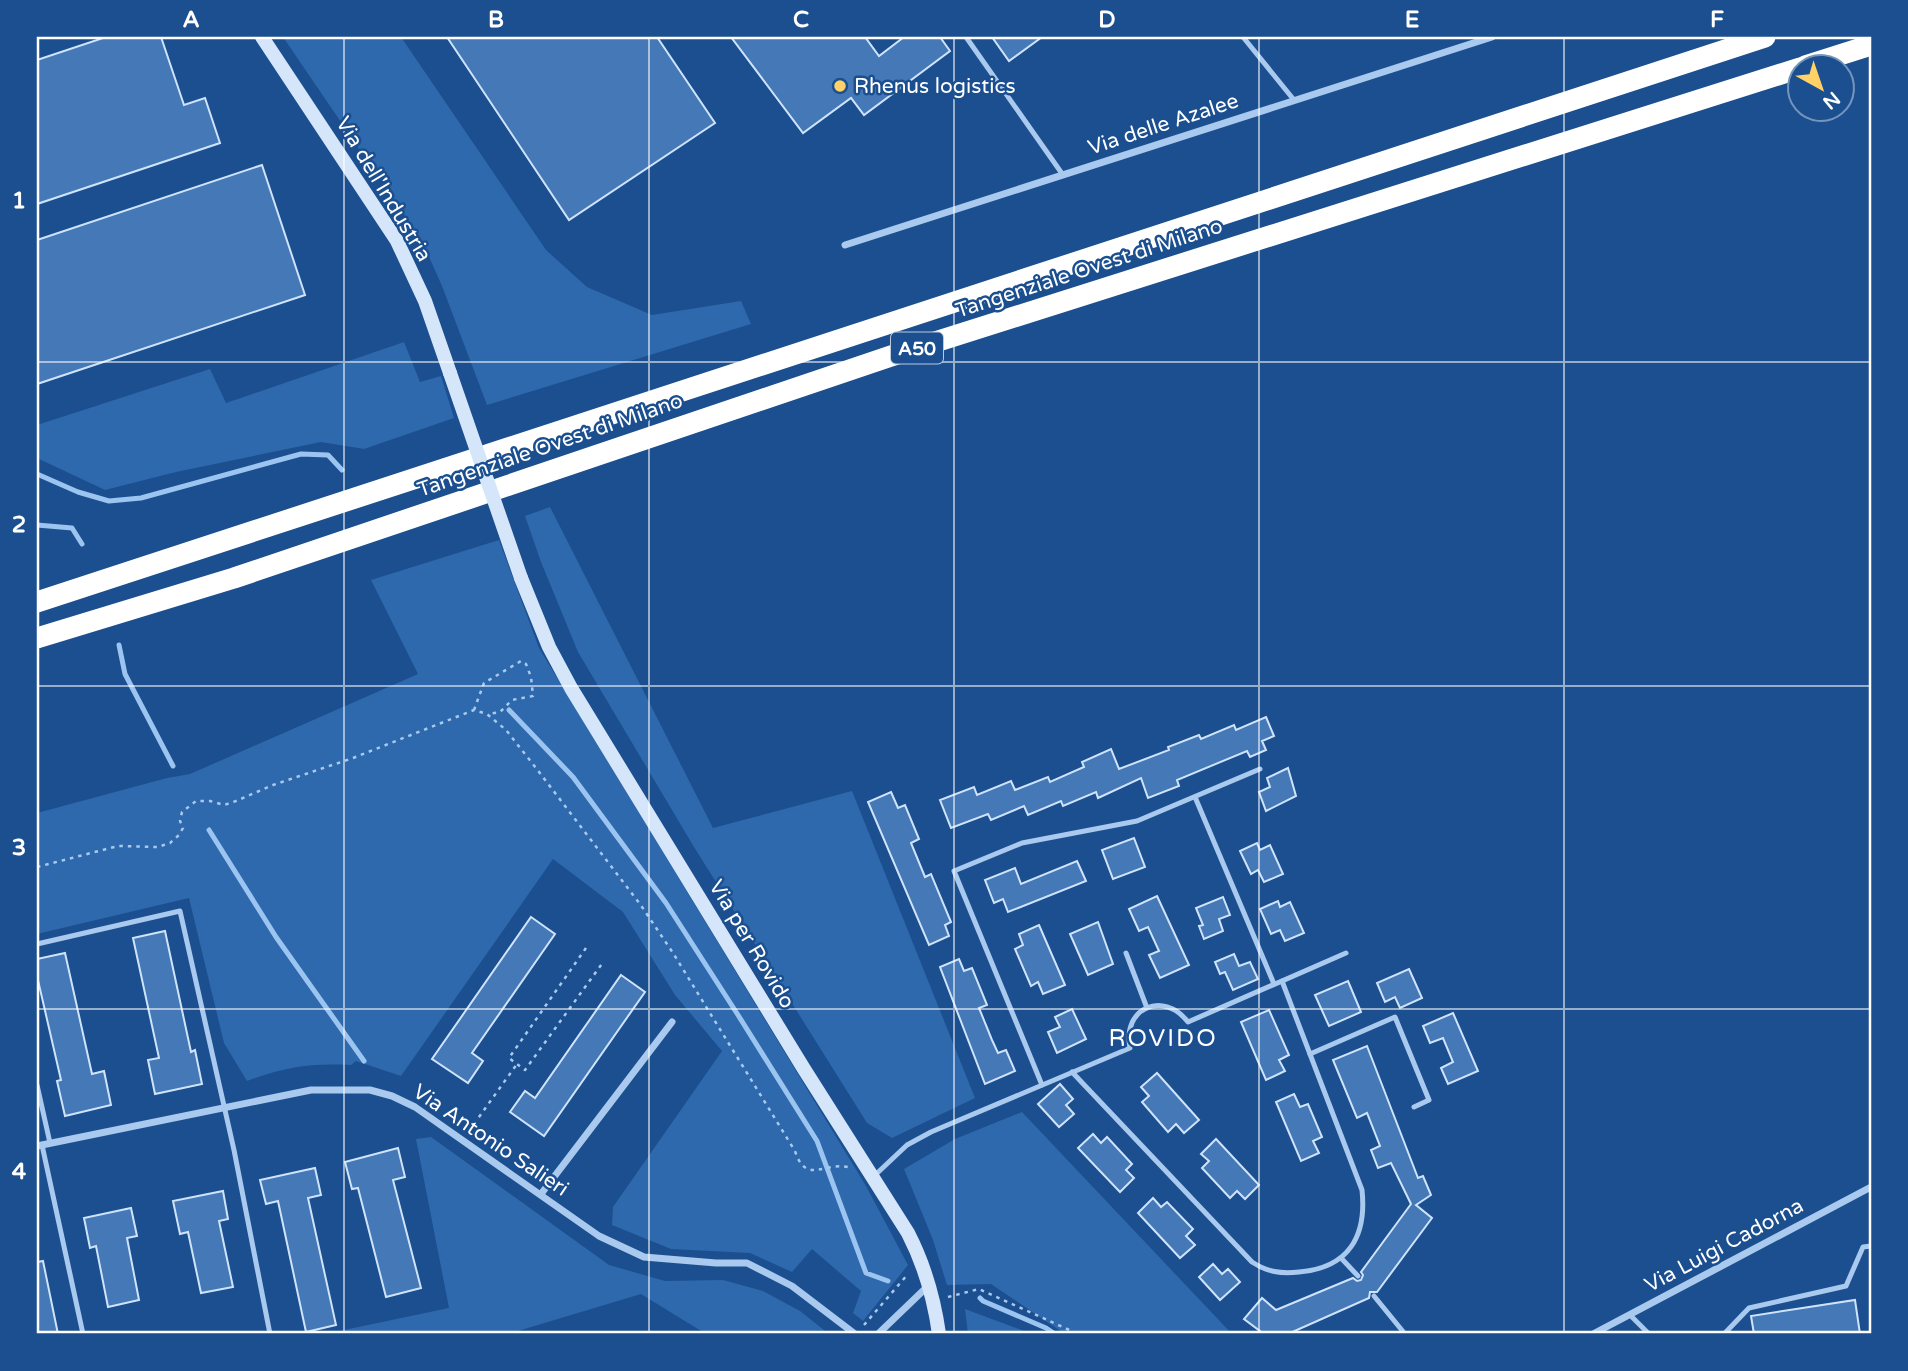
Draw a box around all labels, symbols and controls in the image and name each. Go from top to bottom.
text: A [182,6,200,34]
text: B [488,6,504,34]
text: C [793,6,809,34]
text: D [1098,6,1116,34]
text: E [1405,6,1419,34]
text: F [1710,6,1724,34]
north arrow [1786,52,1856,122]
place label: Rhenus logistics [854,74,1016,99]
marker: Rhenus logistics [832,78,848,94]
text: N [1818,87,1844,114]
street label: Via delle Azalee [1085,88,1242,161]
street label: Via dell'Industria [330,112,437,266]
text: 1 [12,187,26,215]
street label: Tangenziale Ovest di Milano [953,213,1226,323]
road number: A50 [891,332,943,364]
street label: Tangenziale Ovest di Milano [414,388,686,503]
text: 2 [12,511,26,539]
text: 3 [12,834,26,862]
street label: Via per Rovido [703,875,800,1013]
district label: ROVIDO [1108,1024,1218,1053]
street label: Via Antonio Salieri [408,1079,573,1202]
text: 4 [12,1158,27,1186]
street label: Via Luigi Cadorna [1641,1193,1808,1298]

